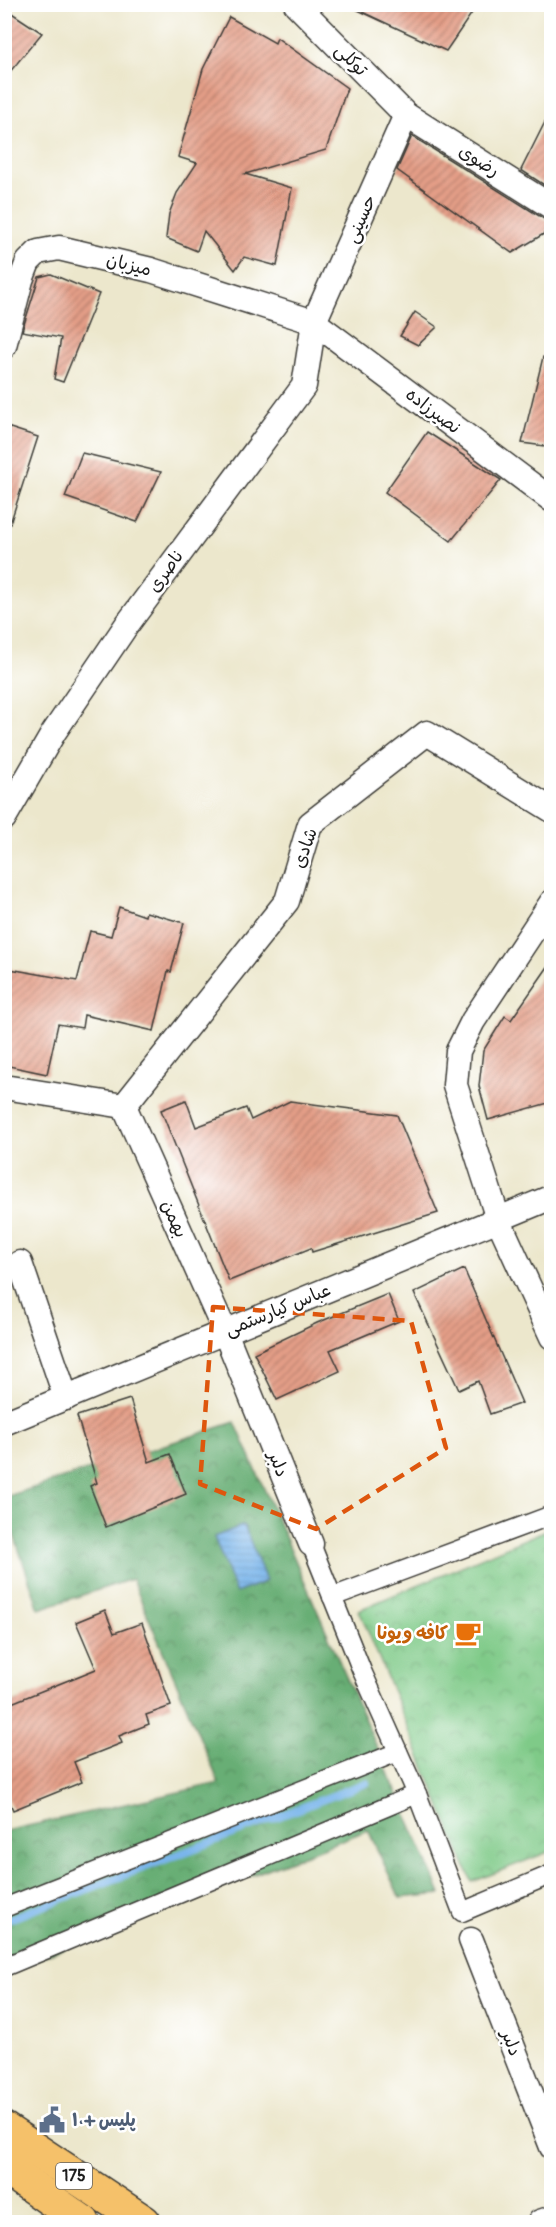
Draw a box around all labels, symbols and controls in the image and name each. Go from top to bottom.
street label: توکلی [330,39,373,82]
street label: رضوى [454,140,504,182]
street label: حسینی [340,191,382,247]
street label: میزبان [104,248,154,282]
street label: نصیرزاده [401,383,465,439]
street label: ناصری [143,545,189,597]
street label: شادی [287,825,323,871]
street label: بهمن [156,1197,192,1241]
street label: عباس کیارستمی [222,1278,334,1342]
street label: دلبر [262,1446,294,1480]
cafe icon: کافه ویونا [453,1618,483,1648]
place label: کافه ویونا [377,1622,448,1645]
street label: دلبر [495,2025,526,2059]
public building icon: پلیس +۱۰ [37,2105,67,2135]
place label: پلیس +۱۰ [72,2109,137,2132]
road number: 175 [56,2163,92,2189]

